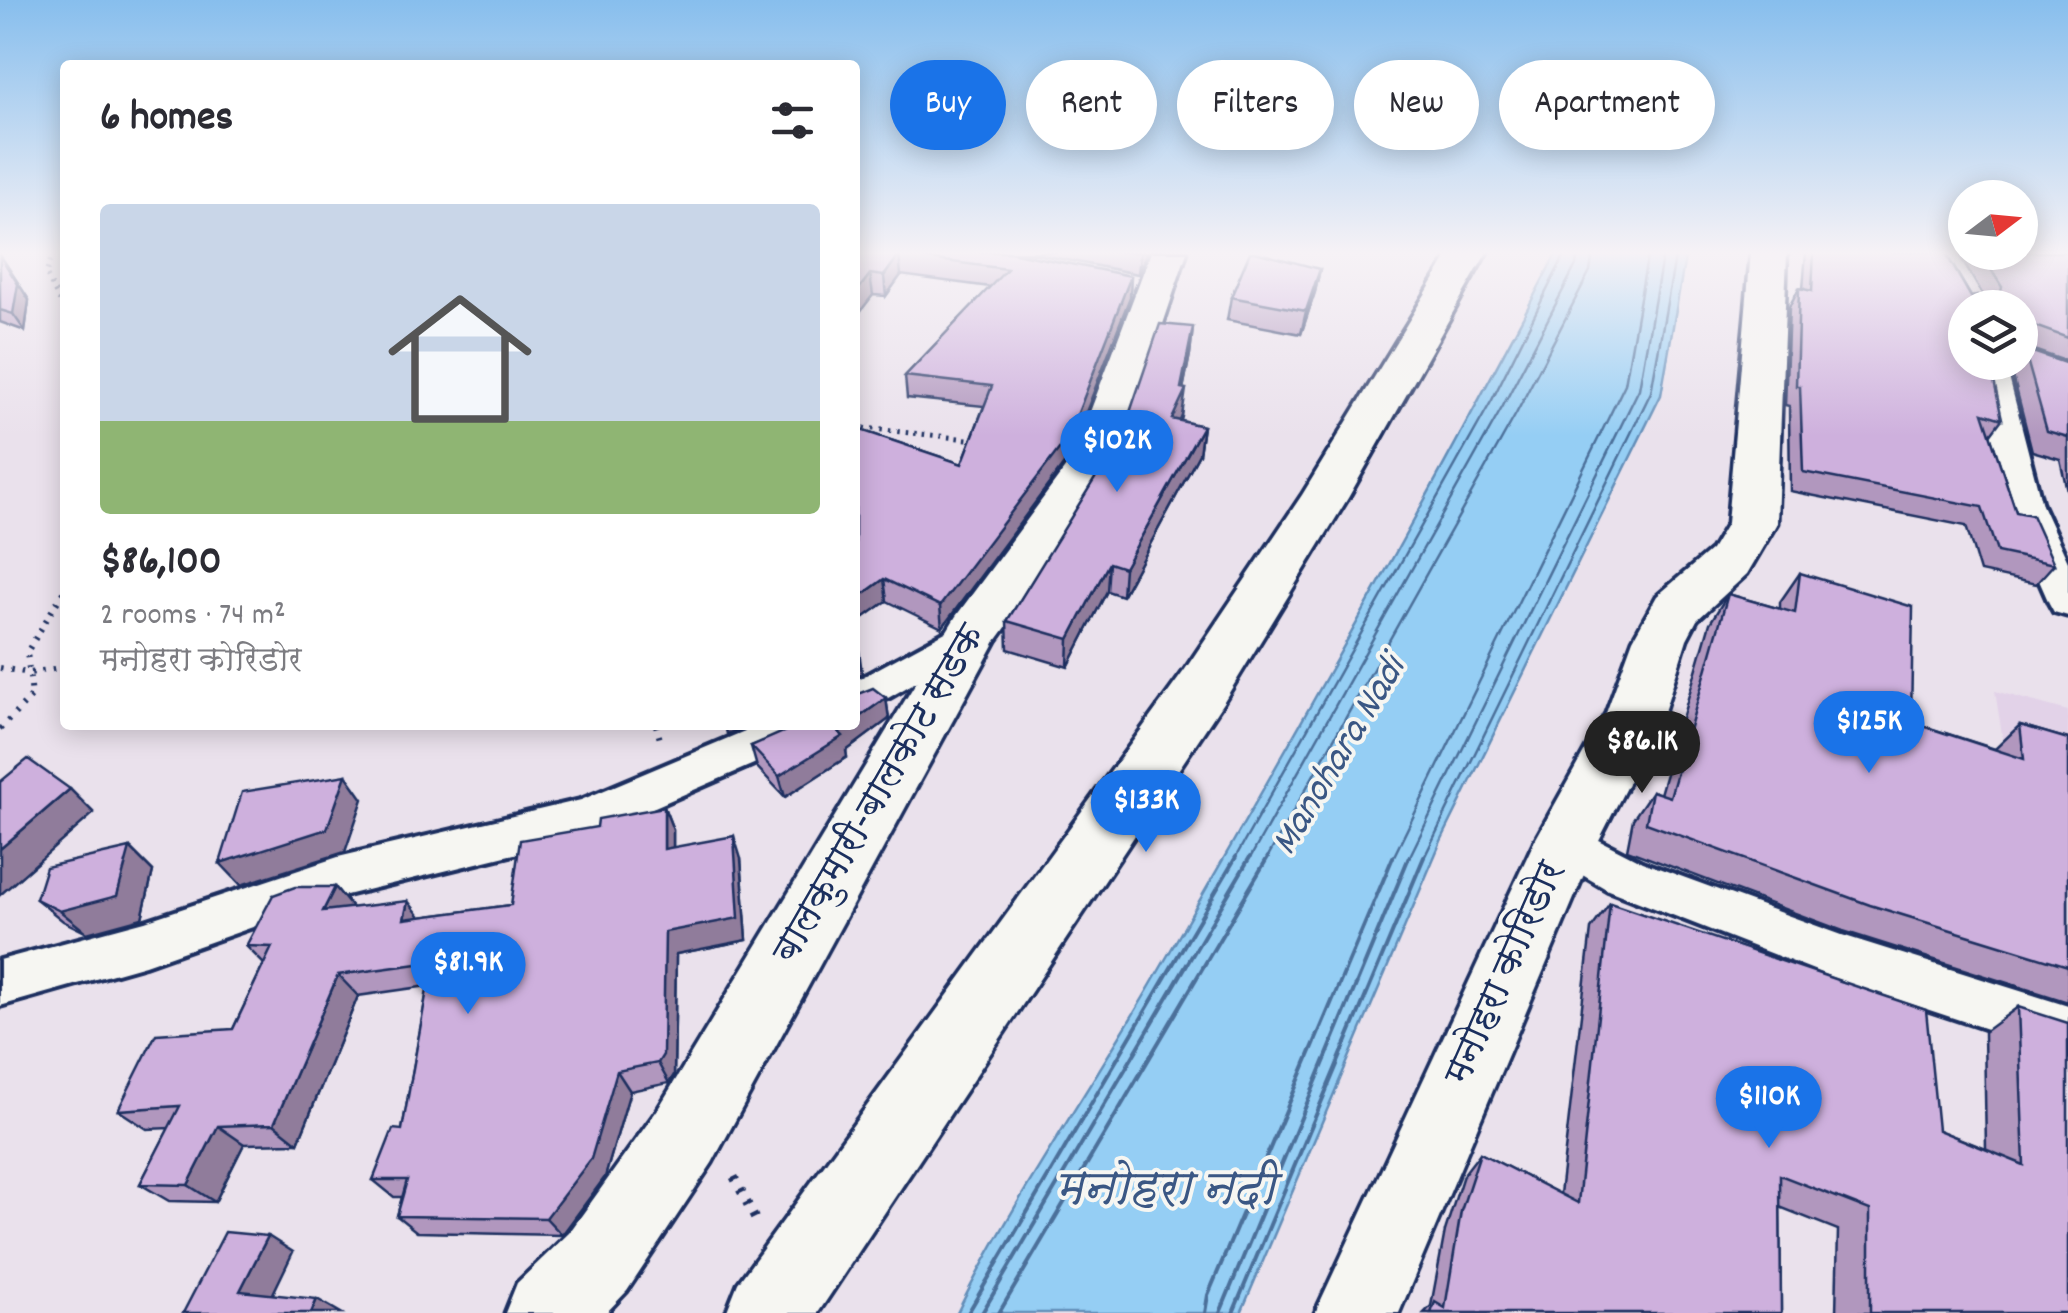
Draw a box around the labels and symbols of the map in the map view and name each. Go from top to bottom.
north arrow [1948,180,2038,270]
pin: $102K [1047,410,1187,495]
street label: बालकुमारी-बालकोट सडक [761,614,1002,976]
water label: Manohara Nadi [1259,642,1426,867]
pin: $125K [1799,691,1939,776]
pin: $86.1K [1561,711,1723,796]
pin: $133K [1076,770,1216,855]
street label: मनोहरा कोरिडोर [1433,853,1581,1096]
pin: $81.9K [387,932,549,1017]
pin: $110K [1699,1066,1839,1151]
water label: मनोहरा नदी [1055,1158,1283,1227]

